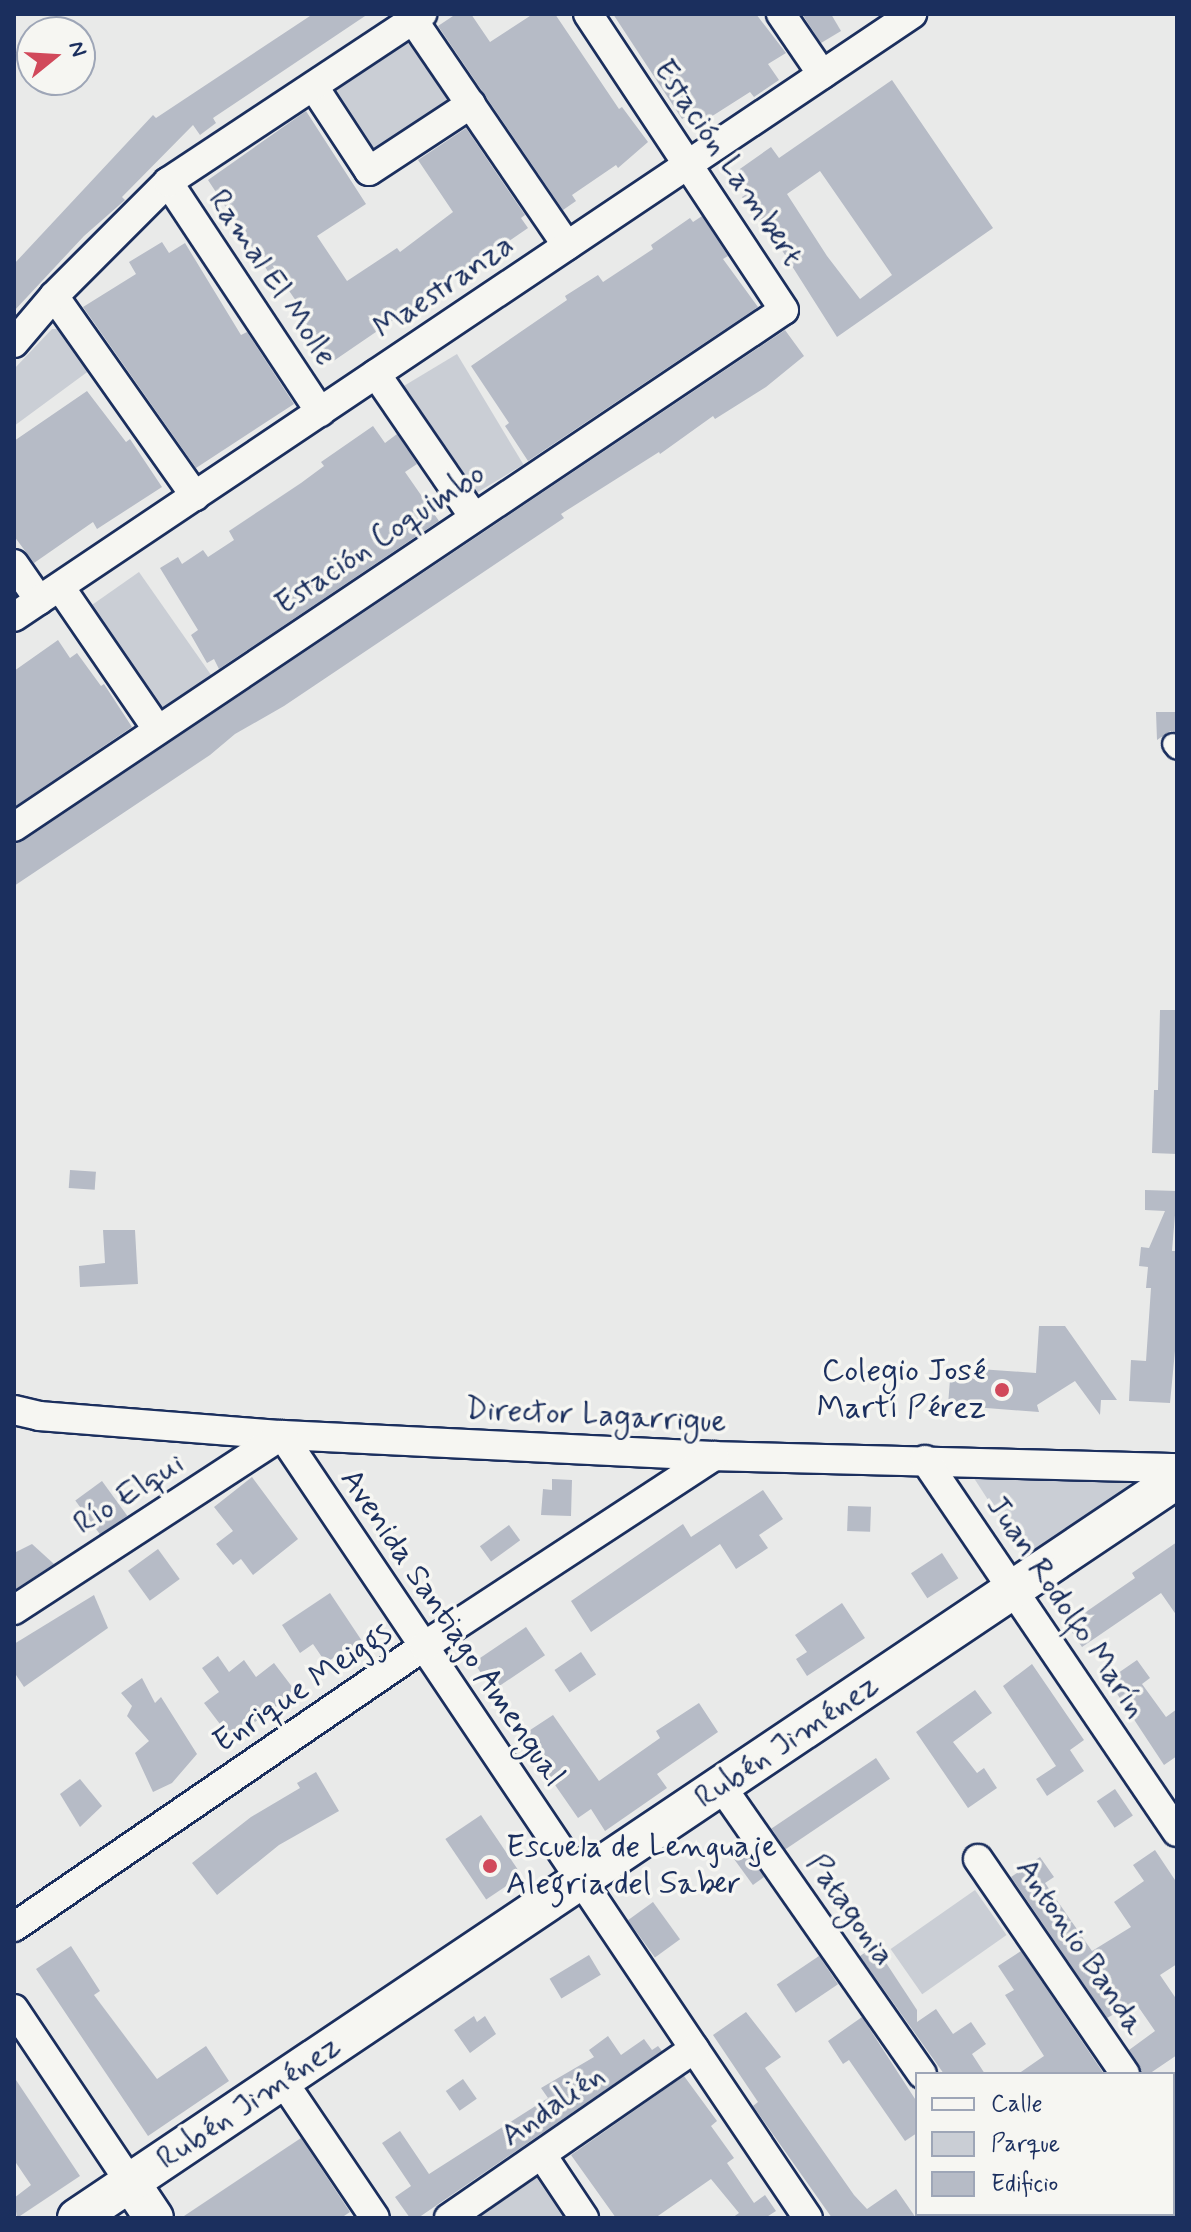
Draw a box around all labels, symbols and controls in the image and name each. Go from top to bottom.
north arrow [16,16,96,96]
text: N [61,38,93,60]
street label: Estación Lambert [645,53,811,273]
street label: Ramal El Molle [199,183,345,373]
street label: Maestranza [367,226,521,348]
street label: Estación Coquimbo [264,452,496,626]
place label: Colegio José Martí Pérez [817,1353,986,1428]
marker: Colegio José Martí Pérez [993,1381,1011,1399]
street label: Director Lagarrigue [464,1390,728,1442]
street label: Río Elqui [71,1447,187,1541]
street label: Avenida Santiago Amengual [330,1460,574,1796]
street label: Juan Rodolfo Marín [978,1489,1154,1725]
street label: Enrique Meiggs [206,1614,400,1762]
street label: Rubén Jiménez [689,1667,885,1817]
place label: Escuela de Lenguaje Alegria del Saber [506,1829,775,1904]
street label: Patagonia [798,1847,902,1973]
street label: Antonio Banda [1008,1852,1152,2042]
marker: Escuela de Lenguaje Alegria del Saber [481,1857,499,1875]
street label: Rubén Jiménez [151,2028,347,2178]
street label: Andalién [494,2056,612,2156]
legend [915,2072,1175,2216]
text: Calle [991,2089,1043,2120]
text: Parque [991,2129,1060,2160]
text: Edificio [991,2169,1058,2200]

